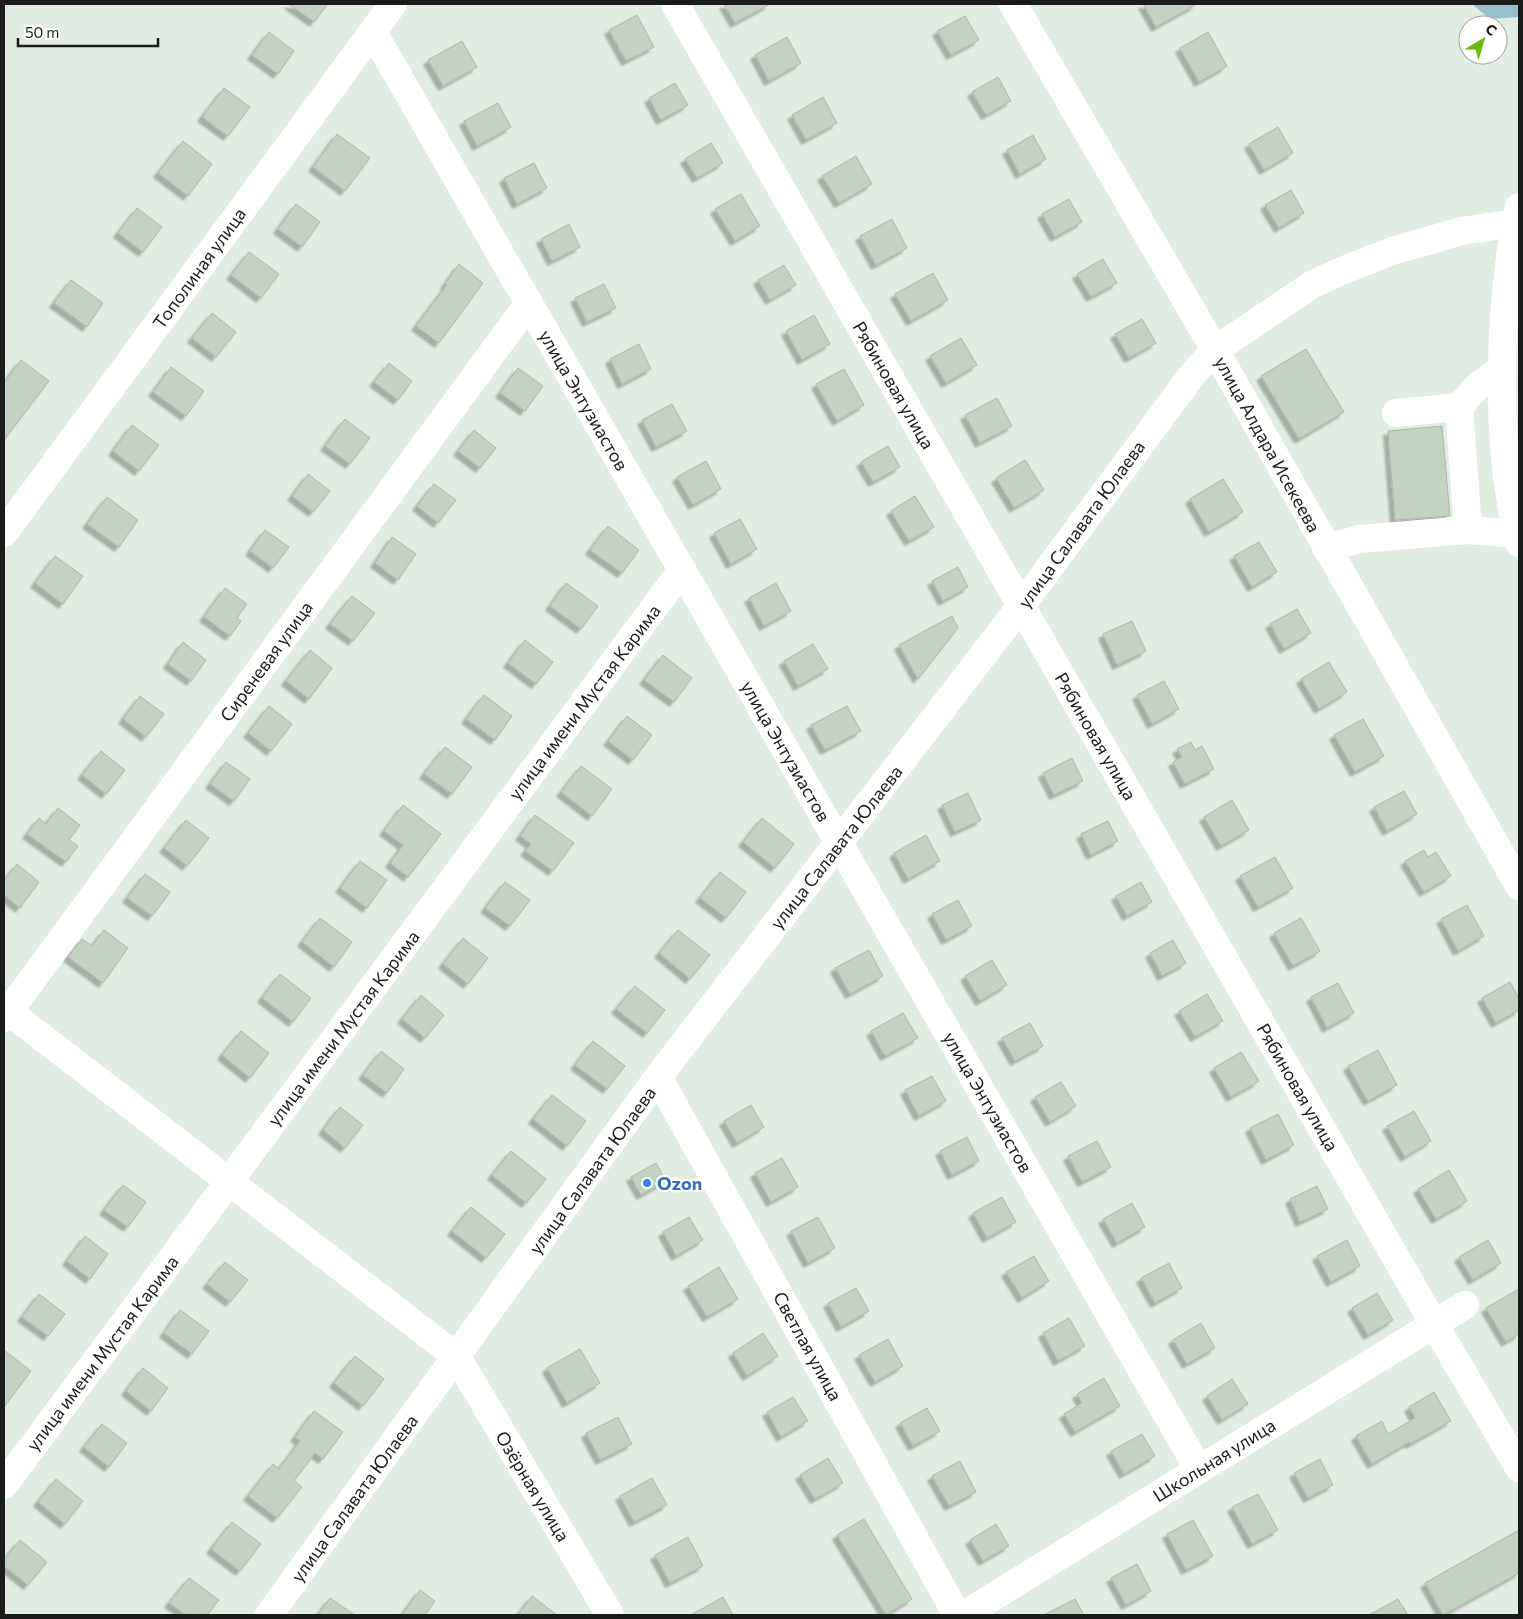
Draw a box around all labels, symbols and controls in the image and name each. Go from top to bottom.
scale bar [18,15,158,47]
north arrow [1458,15,1508,65]
text: С [1482,20,1500,39]
text: 50 m [25,23,59,41]
street label: Тополиная улица [148,203,250,333]
street label: Рябиновая улица [848,317,940,453]
street label: улица Энтузиастов [535,326,633,474]
street label: улица Алдара Исекеева [1210,352,1326,536]
street label: улица Салавата Юлаева [1013,436,1149,612]
street label: Сиреневая улица [215,597,317,725]
street label: улица имени Мустая Карима [503,600,665,804]
street label: Рябиновая улица [1050,668,1142,804]
street label: улица Энтузиастов [737,677,835,825]
street label: улица Салавата Юлаева [765,761,907,933]
street label: улица имени Мустая Карима [262,926,424,1130]
street label: Рябиновая улица [1252,1019,1344,1155]
street label: улица Энтузиастов [939,1028,1037,1176]
street label: улица Салавата Юлаева [524,1082,660,1258]
place label: Ozon [657,1172,702,1194]
marker: Ozon [641,1177,653,1189]
street label: улица имени Мустая Карима [21,1251,183,1455]
street label: Светлая улица [769,1288,847,1404]
street label: улица Салавата Юлаева [286,1410,422,1586]
street label: Школьная улица [1149,1414,1279,1506]
street label: Озёрная улица [491,1427,575,1545]

